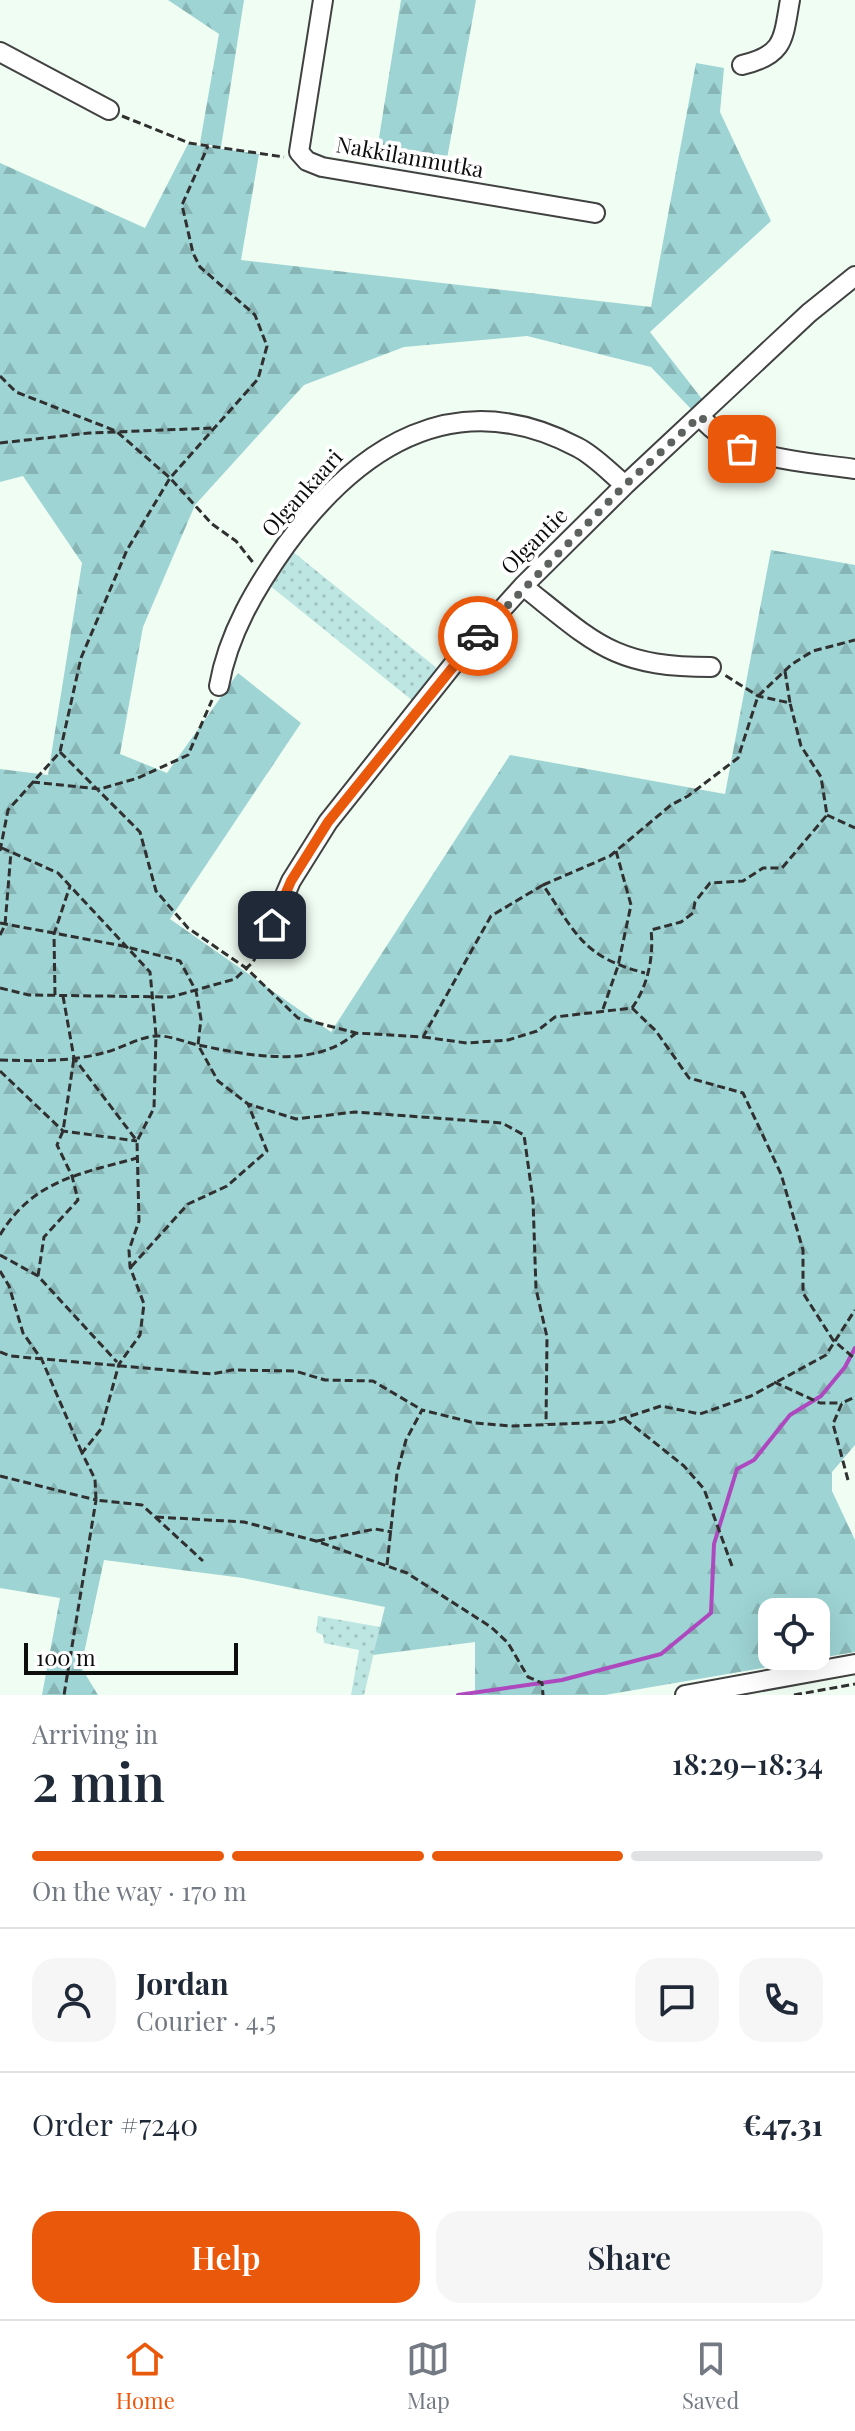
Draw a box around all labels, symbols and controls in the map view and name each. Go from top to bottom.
street label: Nakkilanmutka [334,128,486,184]
pin [708,415,776,483]
icon: bag [720,427,764,471]
street label: Olgankaari [254,442,349,542]
street label: Olgantie [493,500,573,580]
courier [438,596,518,676]
icon: car [456,614,500,658]
pin [238,891,306,959]
icon: home [250,903,294,947]
map controls [758,1598,830,1670]
button: locate [758,1598,830,1670]
scale bar [24,1639,238,1675]
text: 100 m [36,1642,96,1672]
text: Arriving in [32,1716,158,1751]
text: 18:29–18:34 [672,1743,823,1783]
text: 2 min [32,1746,165,1815]
text: On the way · 170 m [32,1873,247,1908]
button: person [32,1958,116,2042]
button: chat [635,1958,719,2042]
button: phone [739,1958,823,2042]
text: Jordan [136,1963,229,2003]
text: Courier · 4.5 [136,2003,276,2038]
text: Order #7240 [32,2104,198,2144]
text: €47.31 [743,2104,823,2144]
button: Help [32,2211,420,2303]
button: Share [436,2211,823,2303]
tab: Home [116,2337,175,2415]
tab: Map [406,2337,450,2415]
tab: Saved [682,2337,739,2415]

